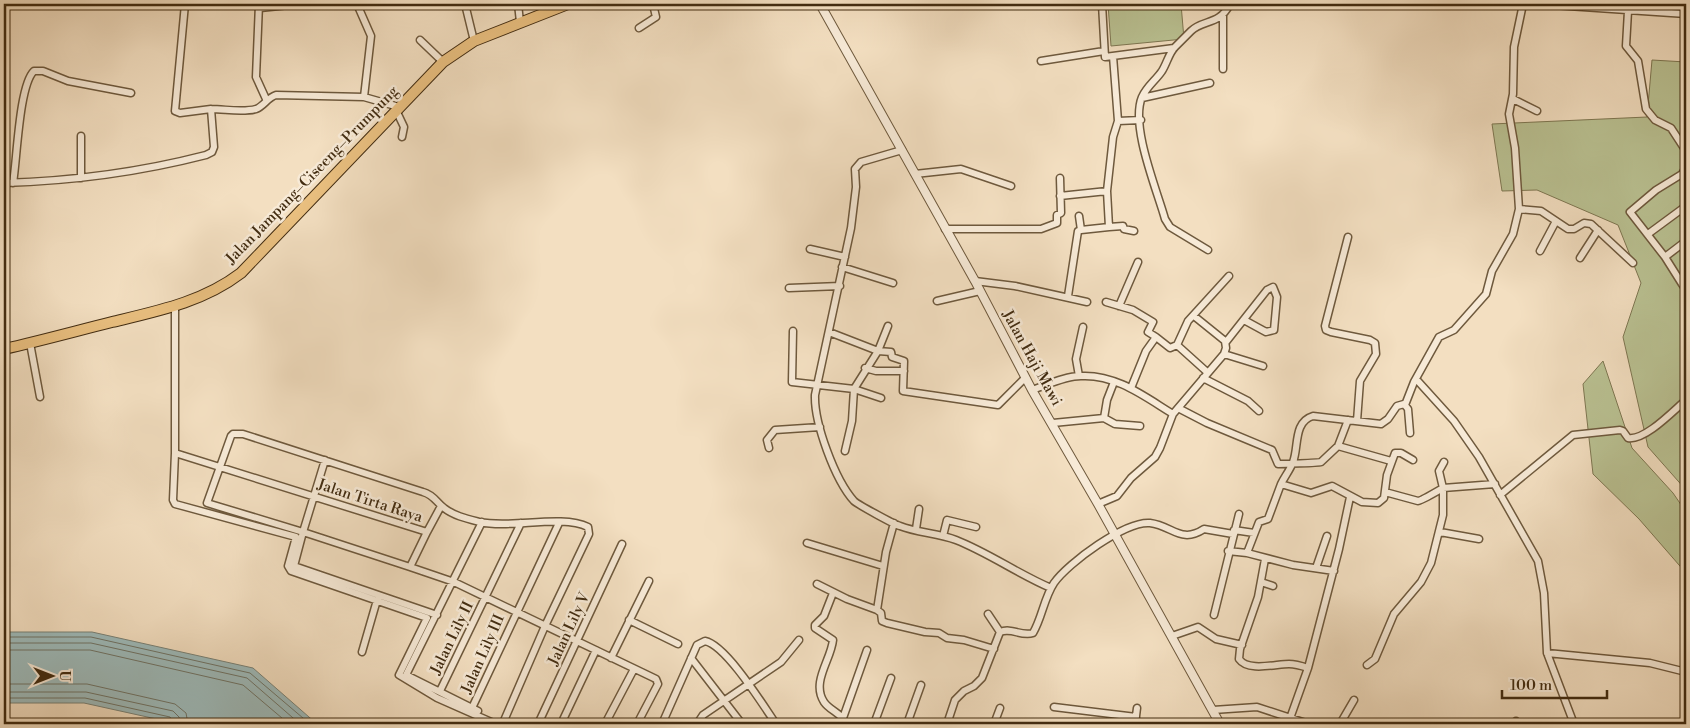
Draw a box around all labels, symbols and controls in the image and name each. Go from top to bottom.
street label: Jalan Jampang–Ciseeng–Prumpung [221,82,403,269]
street label: Jalan Haji Mawi [997,306,1066,409]
street label: Jalan Tirta Raya [314,475,425,527]
street label: Jalan Lily V [543,589,594,669]
street label: Jalan Lily II [426,598,478,679]
street label: Jalan Lily III [457,611,509,698]
north arrow [28,650,78,700]
scale bar [1502,668,1608,700]
text: U [55,671,73,682]
text: 100 m [1510,676,1552,695]

